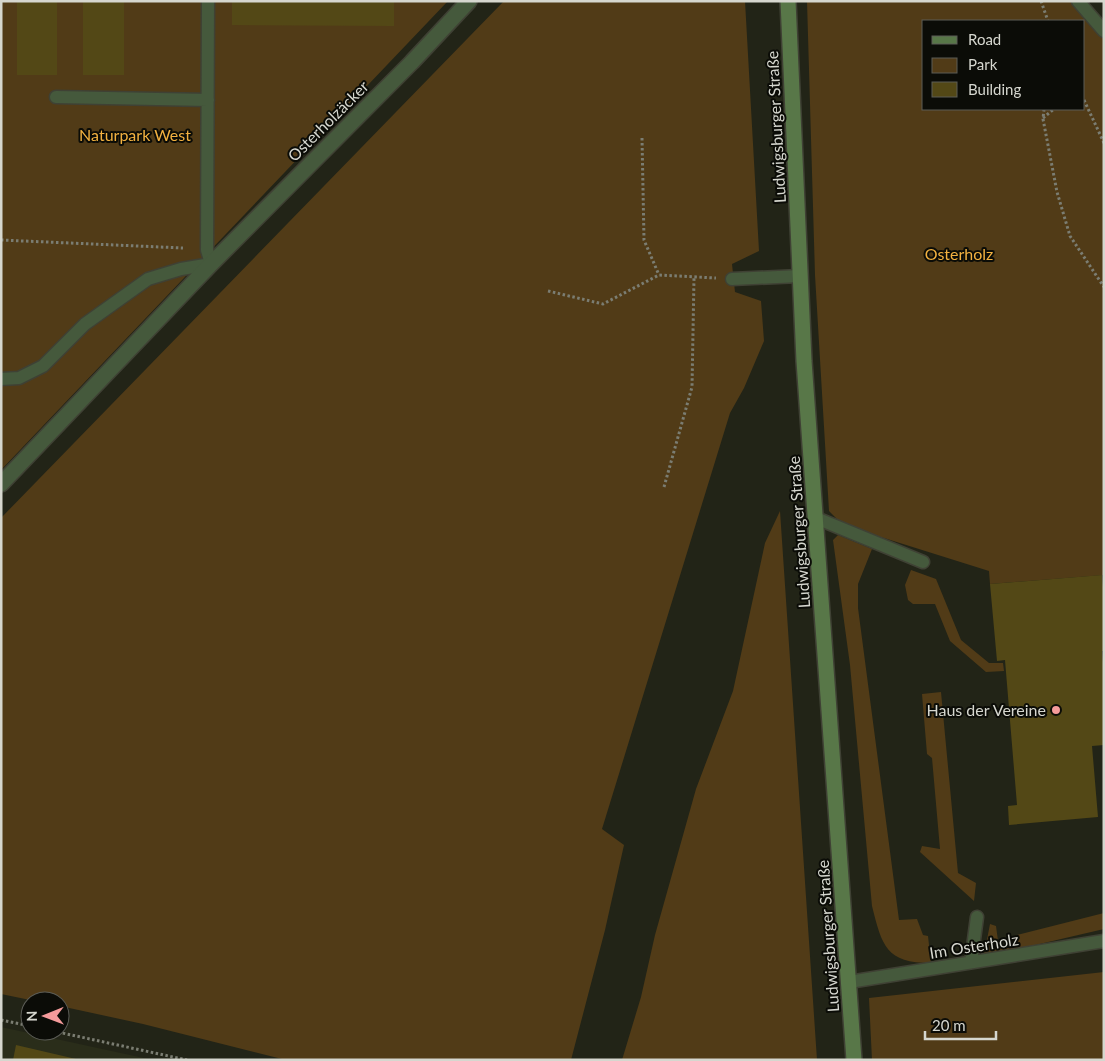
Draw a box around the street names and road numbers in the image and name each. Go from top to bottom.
street label: Ludwigsburger Straße [762,50,789,204]
street label: Osterholzäcker [283,76,372,165]
street label: Ludwigsburger Straße [784,455,813,609]
street label: Ludwigsburger Straße [813,859,842,1013]
street label: Im Osterholz [928,929,1020,962]

